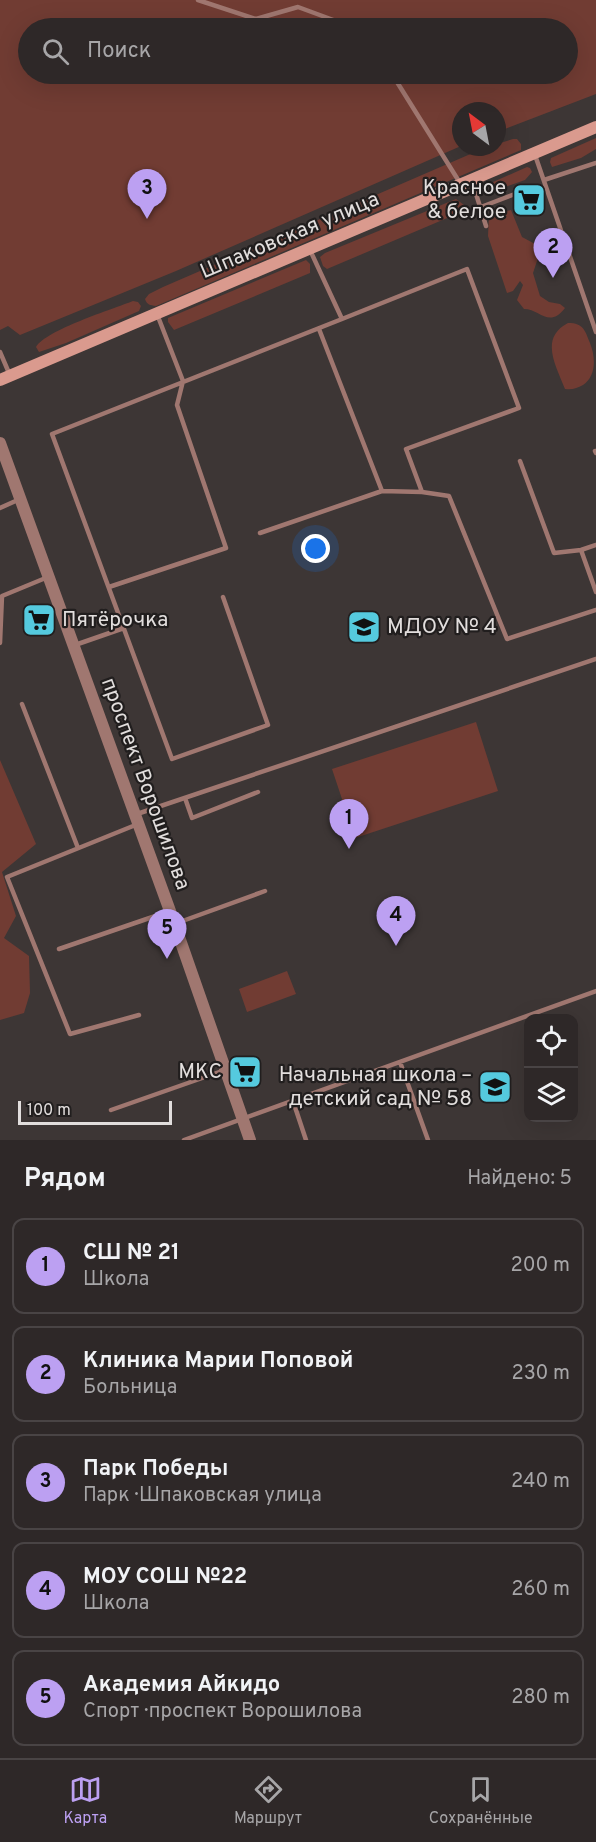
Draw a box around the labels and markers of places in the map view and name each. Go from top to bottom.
pin: 3 [128,170,166,219]
place label: Красное & белое [423,175,506,226]
supermarket icon: Красное & белое [511,182,547,218]
pin: 2 [534,228,572,278]
supermarket icon: Пятёрочка [21,602,57,638]
place label: Пятёрочка [62,607,168,634]
school or university icon: МДОУ № 4 [346,609,382,645]
place label: МДОУ № 4 [387,614,497,641]
pin: 1 [330,800,368,849]
pin: 4 [376,896,416,946]
pin: 5 [148,910,186,959]
supermarket icon: МКС [227,1054,263,1090]
place label: МКС [178,1059,222,1086]
place label: Начальная школа – детский сад № 58 [279,1062,472,1113]
school or university icon: Начальная школа – детский сад № 58 [477,1069,513,1105]

